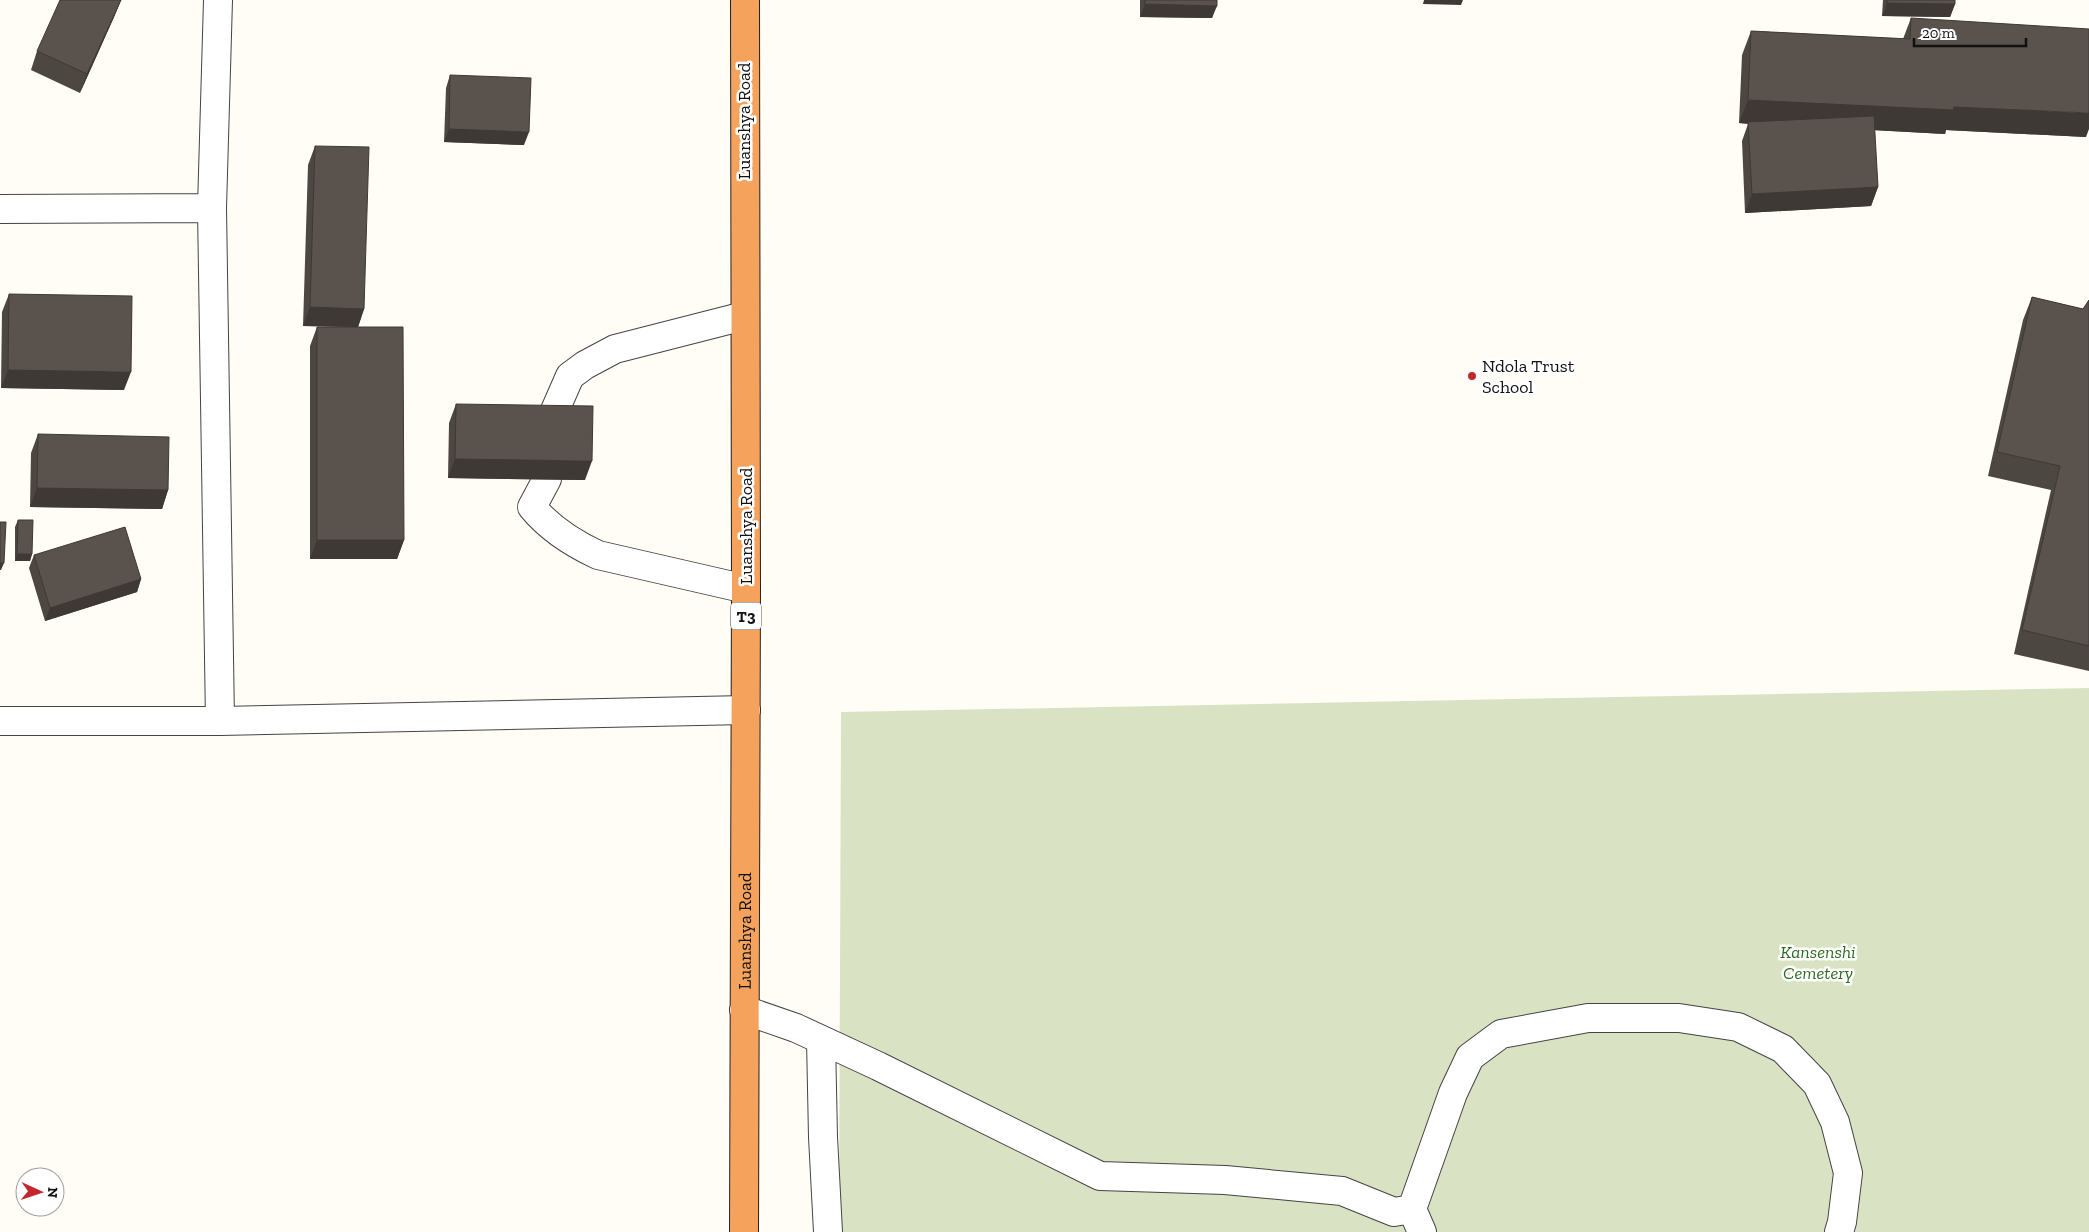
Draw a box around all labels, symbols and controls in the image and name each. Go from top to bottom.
scale bar [1914,15,2026,47]
text: 20 m [1922,24,1955,42]
street label: Luanshya Road [733,62,755,180]
place label: Ndola Trust School [1482,355,1575,398]
marker: Ndola Trust School [1466,370,1478,382]
street label: Luanshya Road [735,467,757,585]
road number: T3 [731,602,761,630]
street label: Luanshya Road [734,872,756,990]
park label: Kansenshi Cemetery [1780,941,1856,984]
north arrow [15,1167,65,1217]
text: N [44,1187,61,1199]

